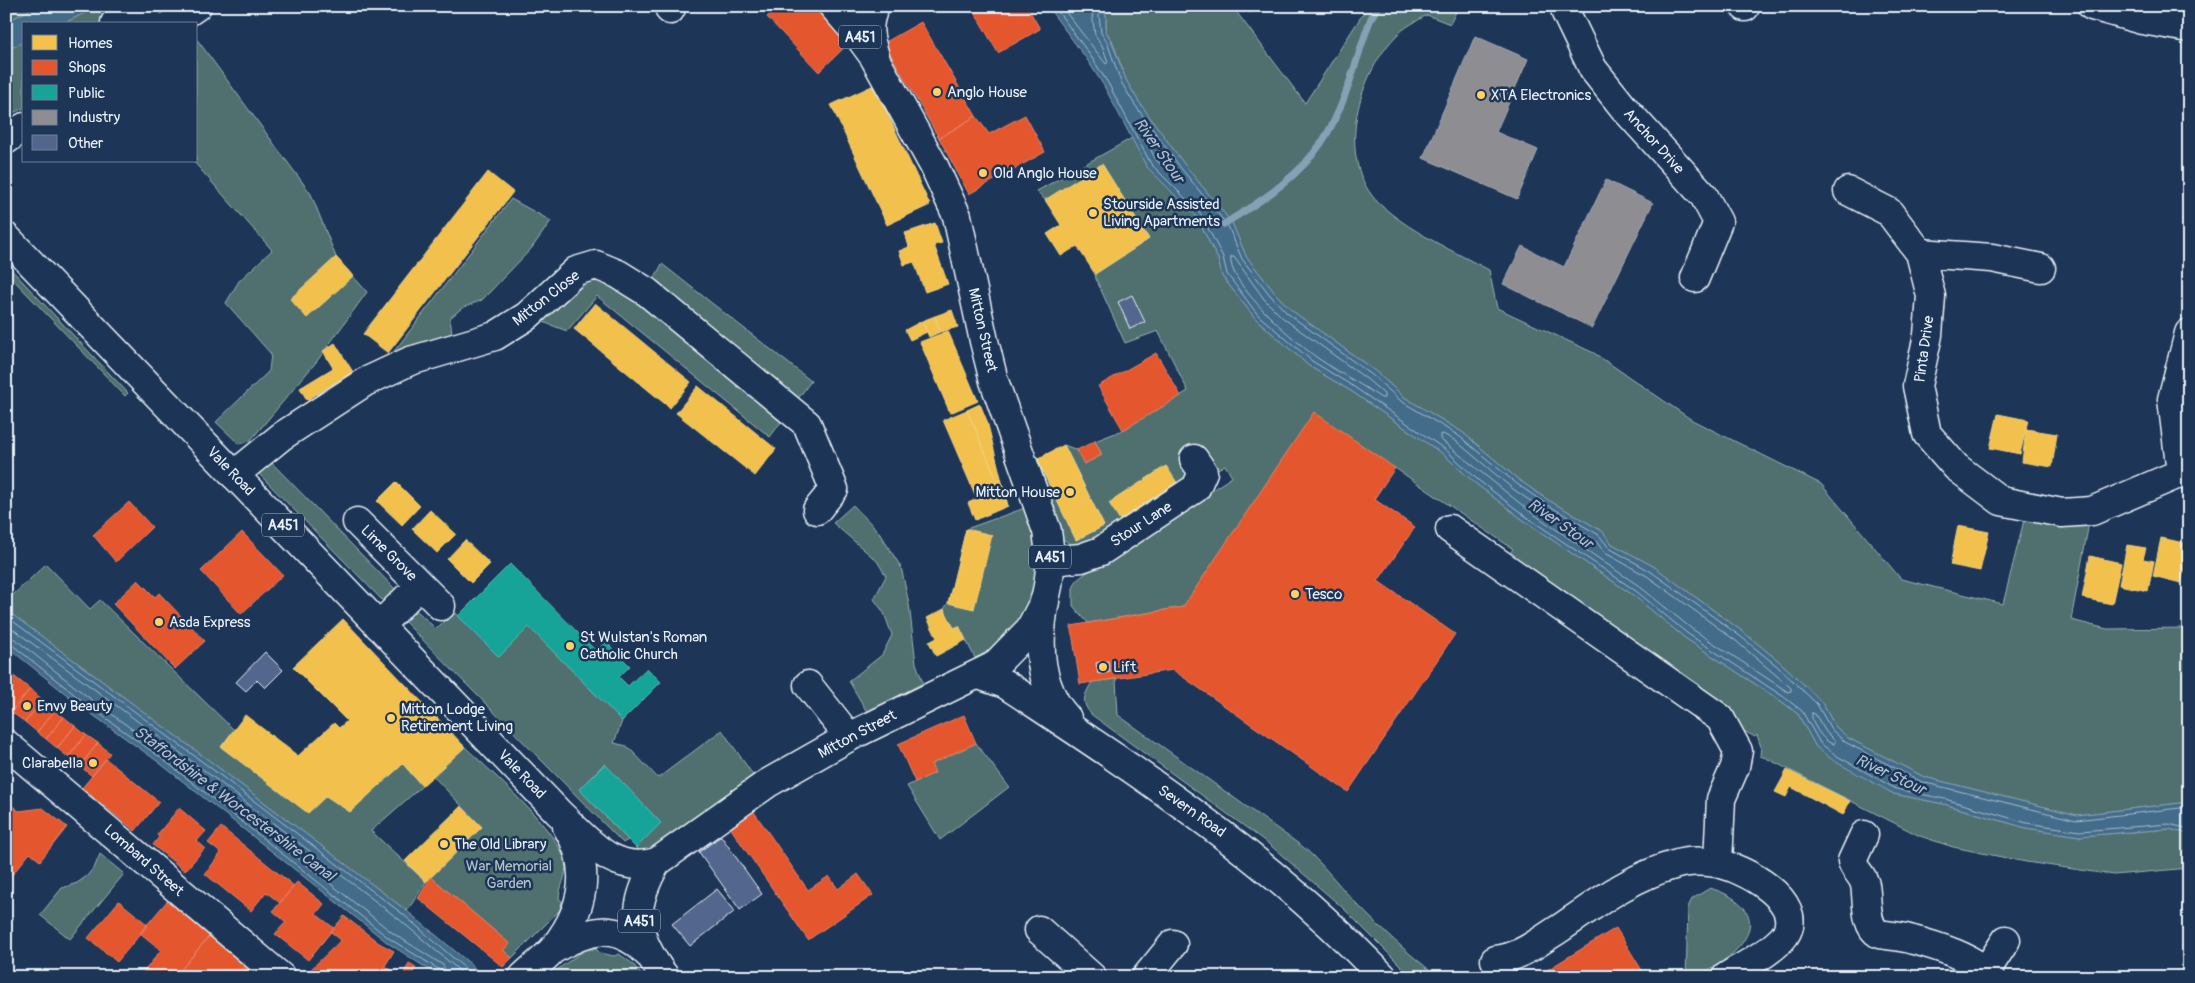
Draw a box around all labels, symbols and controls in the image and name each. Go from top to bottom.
legend [22,22,198,162]
road number: A451 [839,26,881,48]
text: Homes [68,34,113,53]
text: Shops [68,58,106,77]
place label: Anglo House [947,83,1027,102]
text: Public [68,84,105,103]
marker: Anglo House [931,86,943,98]
place label: XTA Electronics [1491,86,1592,105]
marker: XTA Electronics [1475,89,1487,101]
street label: Anchor Drive [1619,105,1688,178]
text: Industry [68,108,121,127]
water label: River Stour [1129,114,1190,189]
text: Other [68,134,104,153]
place label: Old Anglo House [993,164,1097,183]
marker: Old Anglo House [977,167,989,179]
place label: Stourside Assisted Living Apartments [1103,195,1220,231]
marker: Stourside Assisted Living Apartments [1087,207,1099,219]
street label: Mitton Close [509,266,584,331]
street label: Mitton Street [964,286,1002,375]
street label: Pinta Drive [1910,314,1939,384]
street label: Vale Road [203,443,259,500]
place label: Mitton House [976,483,1061,502]
marker: Mitton House [1064,486,1076,498]
water label: River Stour [1524,494,1599,555]
street label: Stour Lane [1107,497,1176,551]
road number: A451 [262,514,304,536]
street label: Lime Grove [356,521,421,586]
road number: A451 [1029,546,1071,568]
place label: Tesco [1305,585,1342,604]
marker: Tesco [1289,588,1301,600]
place label: Asda Express [169,613,251,632]
marker: Asda Express [153,616,165,628]
place label: St Wulstan's Roman Catholic Church [580,628,707,664]
marker: St Wulstan's Roman Catholic Church [564,640,576,652]
place label: Lift [1113,658,1137,677]
marker: Lift [1097,661,1109,673]
place label: Envy Beauty [37,697,113,716]
marker: Envy Beauty [21,700,33,712]
place label: Mitton Lodge Retirement Living [401,700,513,736]
street label: Mitton Street [815,705,900,763]
marker: Mitton Lodge Retirement Living [385,712,397,724]
water label: Staffordshire & Worcestershire Canal [130,722,340,887]
street label: Vale Road [494,746,550,803]
water label: River Stour [1852,750,1931,801]
place label: Clarabella [22,754,83,773]
marker: Clarabella [87,757,99,769]
street label: Severn Road [1154,781,1229,842]
street label: Lombard Street [100,820,188,901]
place label: The Old Library [454,835,547,854]
marker: The Old Library [438,838,450,850]
park label: War Memorial Garden [466,857,552,893]
road number: A451 [618,909,660,932]

